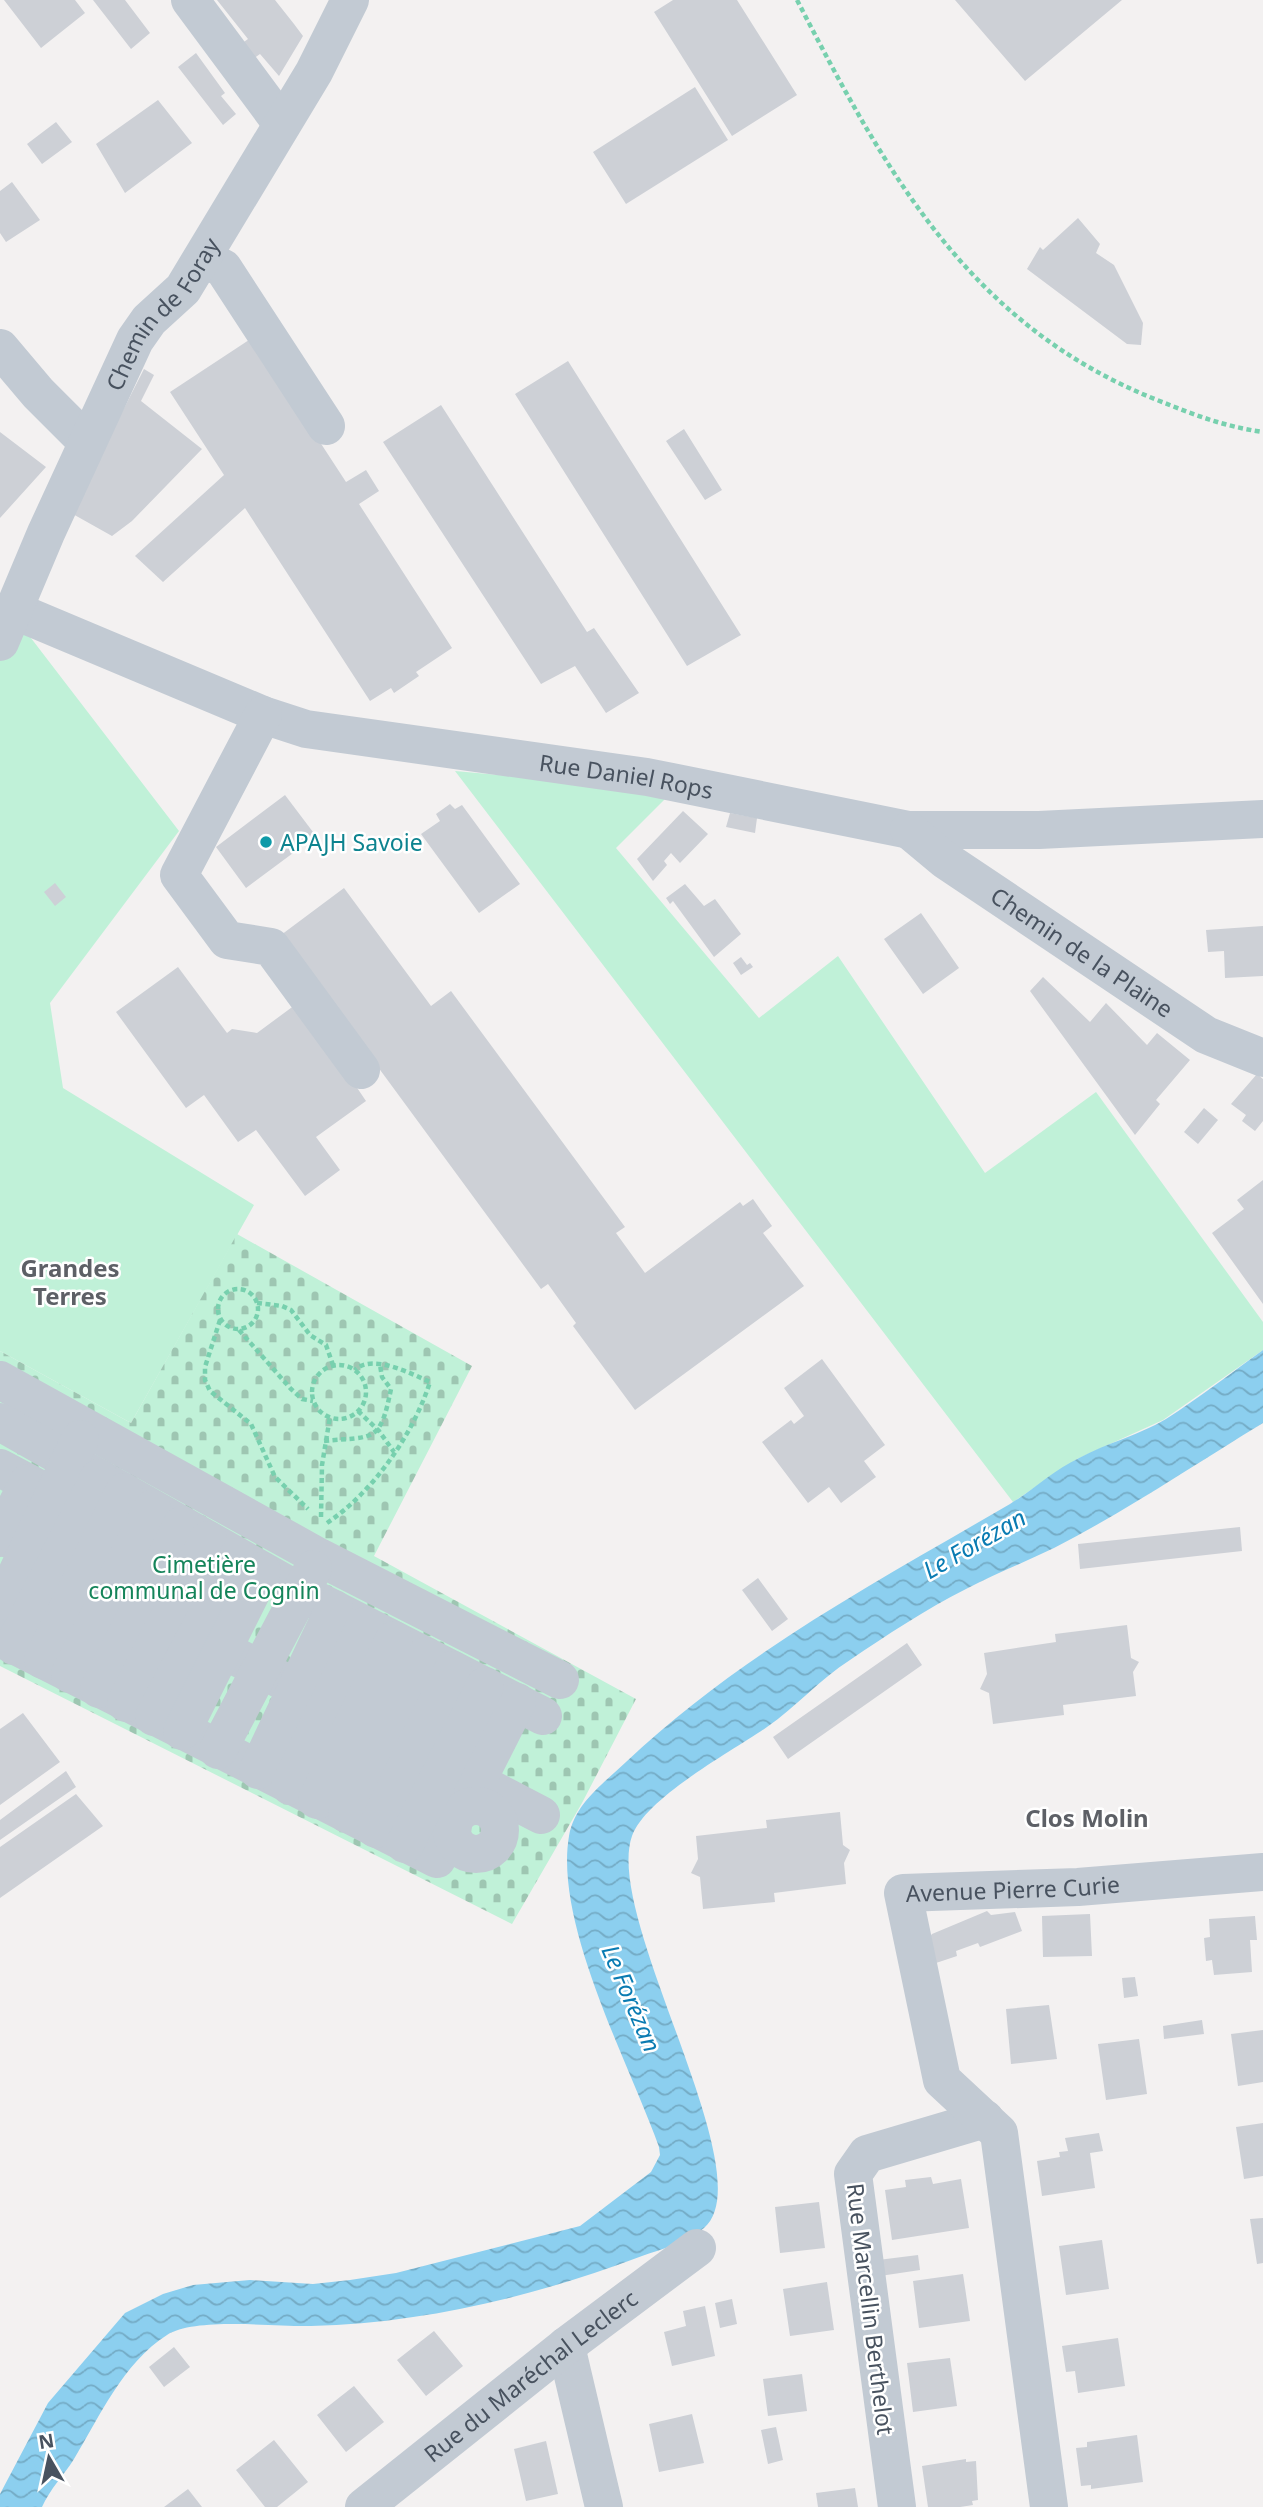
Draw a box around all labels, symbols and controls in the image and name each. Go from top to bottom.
street label: Chemin de Foray [98,231,227,396]
street label: Rue Daniel Rops [537,746,716,806]
place label: APAJH Savoie [280,826,423,858]
marker: APAJH Savoie [258,834,274,850]
street label: Chemin de la Plaine [985,879,1180,1025]
district label: Grandes Terres [20,1251,120,1312]
water label: Le Forézan [917,1500,1031,1586]
park label: Cimetière communal de Cognin [88,1548,320,1606]
district label: Clos Molin [1025,1801,1149,1834]
street label: Avenue Pierre Curie [905,1868,1121,1909]
water label: Le Forézan [595,1939,669,2057]
street label: Rue Marcellin Berthelot [840,2181,902,2437]
street label: Rue du Maréchal Leclerc [417,2282,644,2469]
north arrow [14,2423,84,2493]
text: N [37,2427,56,2455]

